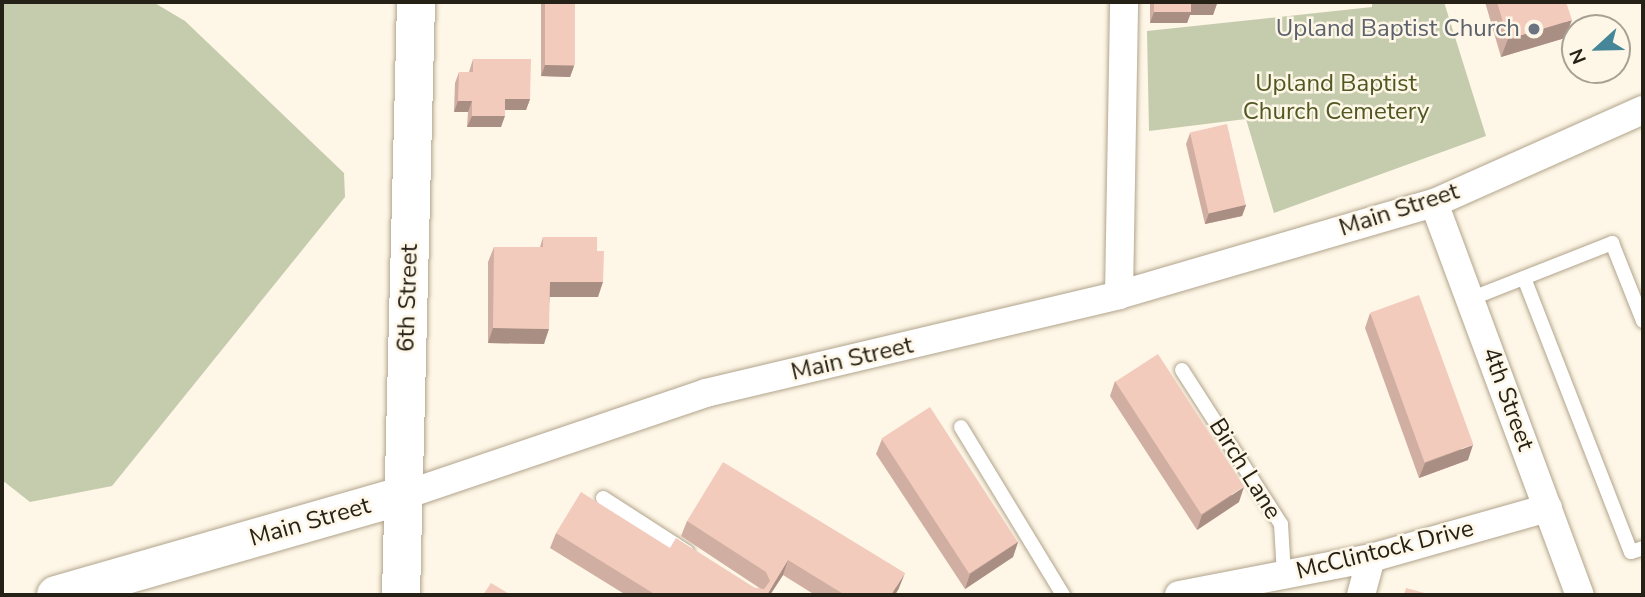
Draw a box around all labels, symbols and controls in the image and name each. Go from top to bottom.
north arrow [1561,14,1631,84]
place label: Upland Baptist Church [1276,15,1520,43]
marker: Upland Baptist Church [1526,21,1542,37]
text: N [1564,45,1593,68]
park label: Upland Baptist Church Cemetery [1243,70,1429,126]
street label: Main Street [1336,177,1462,243]
street label: 6th Street [392,243,424,353]
street label: Main Street [788,331,916,387]
street label: 4th Street [1476,343,1540,455]
street label: Birch Lane [1203,413,1287,525]
street label: Main Street [246,491,374,553]
street label: McClintock Drive [1293,514,1477,586]

